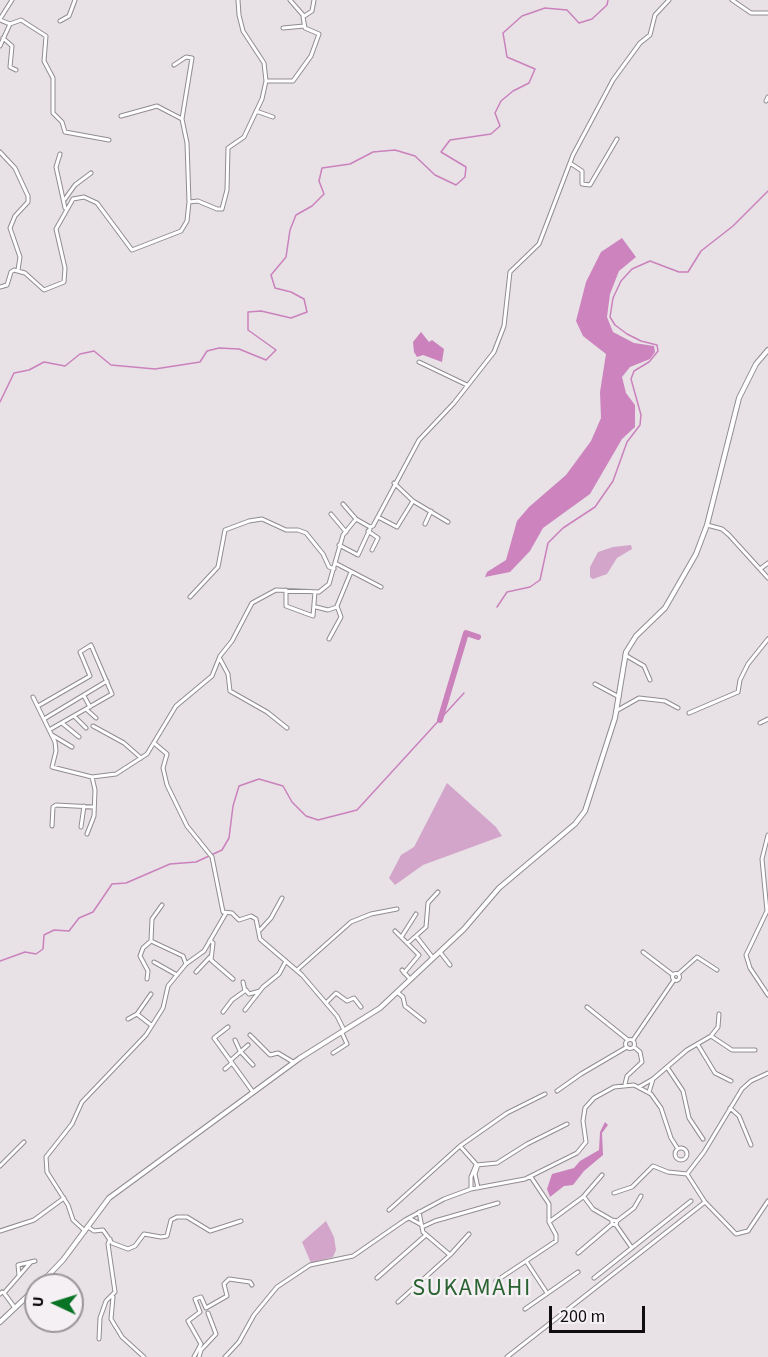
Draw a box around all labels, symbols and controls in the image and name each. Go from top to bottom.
north arrow [24,1273,84,1333]
district label: SUKAMAHI [412,1276,532,1304]
scale bar [552,1294,648,1332]
text: U [27,1296,49,1308]
text: 200 m [560,1304,605,1329]

